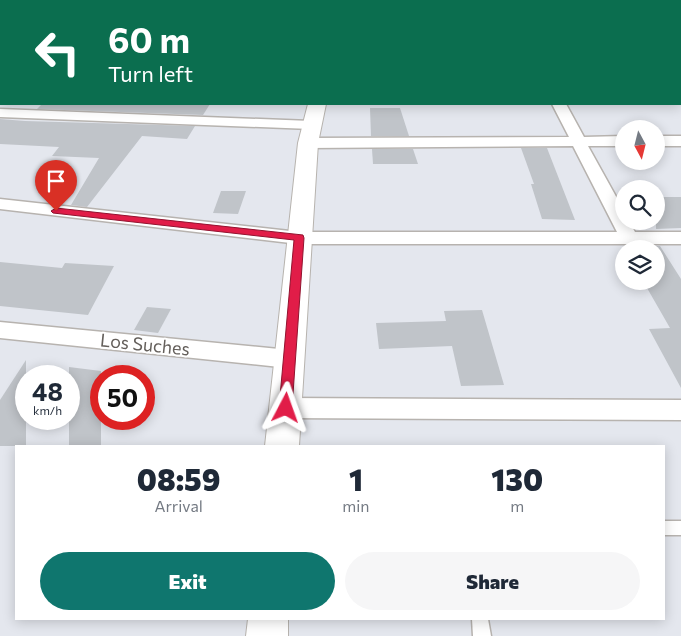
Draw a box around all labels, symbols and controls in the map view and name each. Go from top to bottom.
text: 60 m [108,17,190,60]
icon: left [25,20,90,85]
text: Turn left [108,60,193,87]
north arrow [615,120,665,170]
map controls [615,120,665,290]
pin [35,160,77,211]
icon: arrive [42,167,70,195]
button: search [615,180,665,230]
button: layers [615,240,665,290]
street label: Los Suches [99,328,191,360]
speed limit sign: 50 [90,365,155,430]
text: 48 [32,376,63,406]
position arrow [259,381,311,433]
text: km/h [33,403,62,417]
text: 08:59 [137,460,220,497]
text: 1 [349,460,363,497]
text: 130 [491,460,543,497]
text: Arrival [154,496,203,515]
text: min [342,496,370,515]
text: m [510,496,524,515]
button: Exit [40,552,335,610]
button: Share [345,552,640,610]

